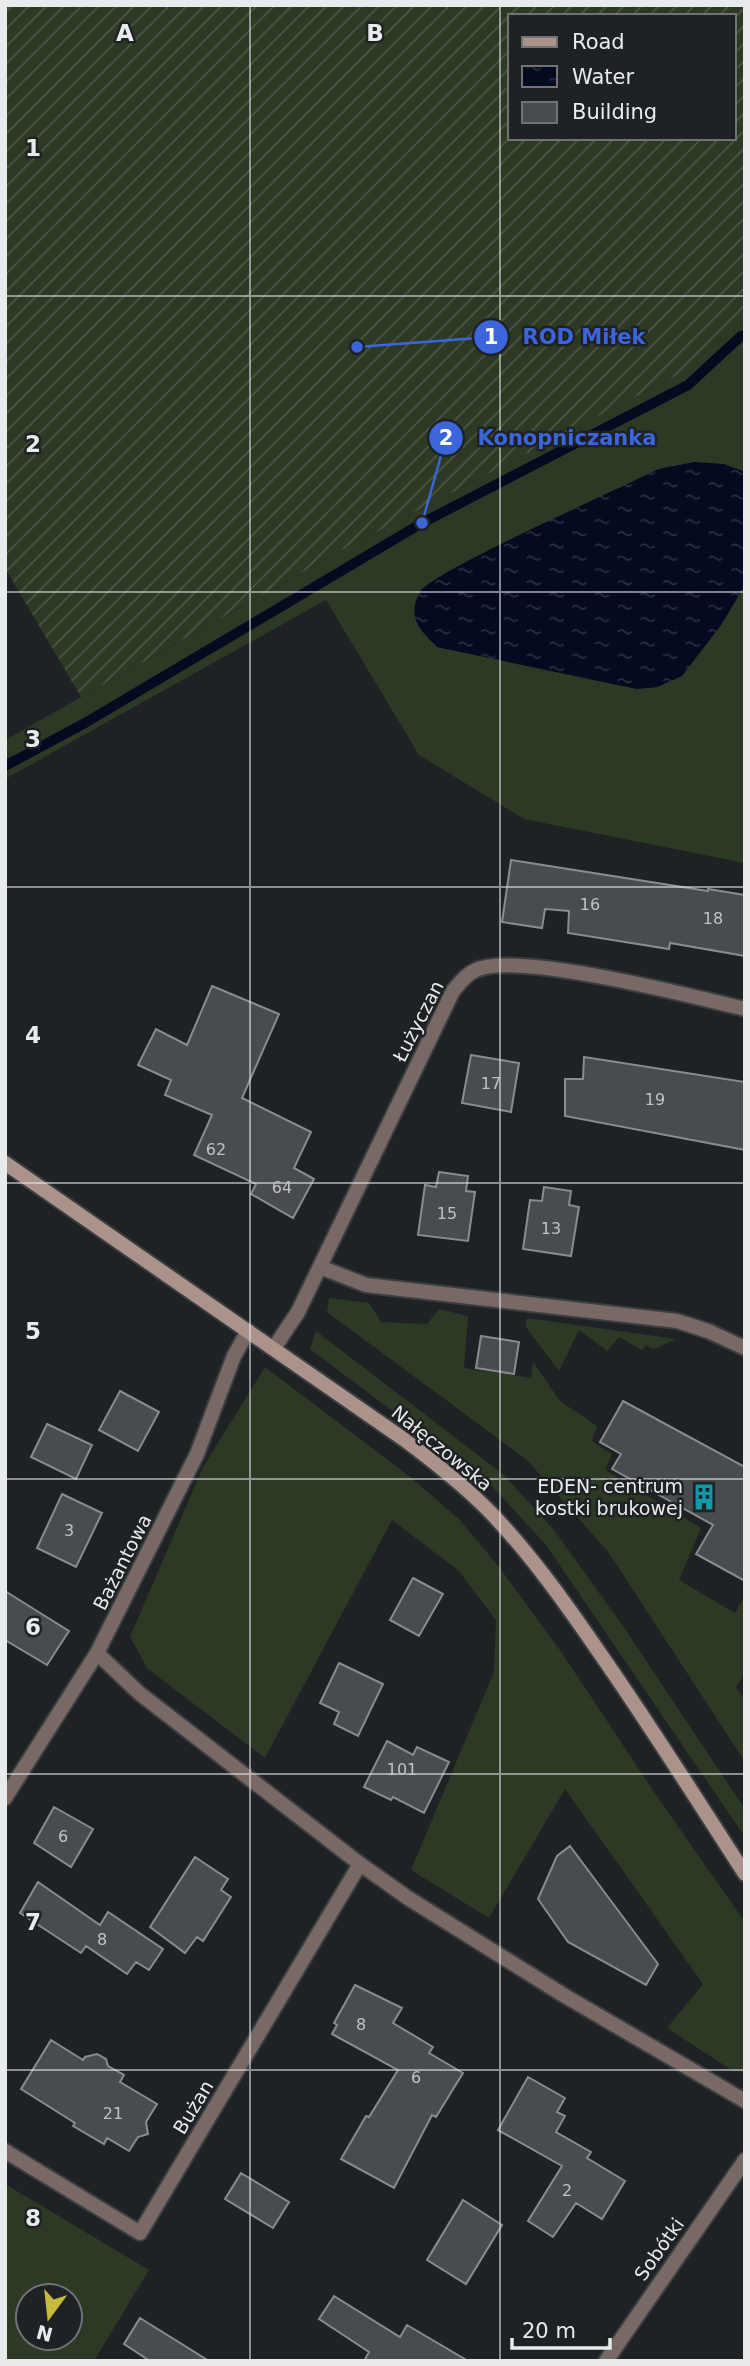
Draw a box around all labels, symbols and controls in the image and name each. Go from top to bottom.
legend [508,14,736,140]
text: A [116,20,134,46]
text: B [366,20,384,46]
text: Road [572,30,625,54]
text: Water [572,65,634,89]
text: Building [572,100,657,124]
text: 1 [25,135,41,161]
callout: ROD Miłek [473,316,659,358]
text: 1 [484,325,498,349]
text: ROD Miłek [523,325,646,349]
callout: Konopniczanka [428,417,670,459]
text: 2 [439,426,453,450]
text: Konopniczanka [478,426,656,450]
text: 2 [25,431,41,457]
text: 3 [25,726,41,752]
house number: 16 [580,895,600,914]
house number: 18 [703,909,723,928]
street label: Łużyczan [388,977,448,1066]
text: 4 [25,1022,41,1048]
house number: 17 [481,1074,501,1093]
house number: 19 [645,1090,665,1109]
house number: 62 [206,1140,226,1159]
house number: 64 [272,1178,292,1197]
house number: 15 [437,1204,457,1223]
house number: 13 [541,1219,561,1238]
text: 5 [25,1318,41,1344]
street label: Nałęczowska [387,1401,497,1495]
place label: EDEN- centrum kostki brukowej [535,1475,683,1519]
building icon: EDEN- centrum kostki brukowej [689,1482,719,1512]
street label: Bażantowa [88,1510,156,1614]
house number: 3 [64,1521,74,1540]
text: 6 [25,1614,41,1640]
house number: 101 [387,1760,417,1779]
house number: 6 [58,1827,68,1846]
text: 7 [25,1909,41,1935]
house number: 8 [97,1930,107,1949]
house number: 8 [356,2015,366,2034]
house number: 6 [411,2068,421,2087]
street label: Bużan [168,2076,218,2138]
house number: 21 [103,2104,123,2123]
house number: 2 [562,2181,572,2200]
text: 8 [25,2205,41,2231]
street label: Sobótki [630,2214,688,2284]
north arrow [14,2282,84,2352]
scale bar [512,2306,610,2350]
text: 20 m [522,2319,576,2343]
text: N [34,2321,55,2346]

